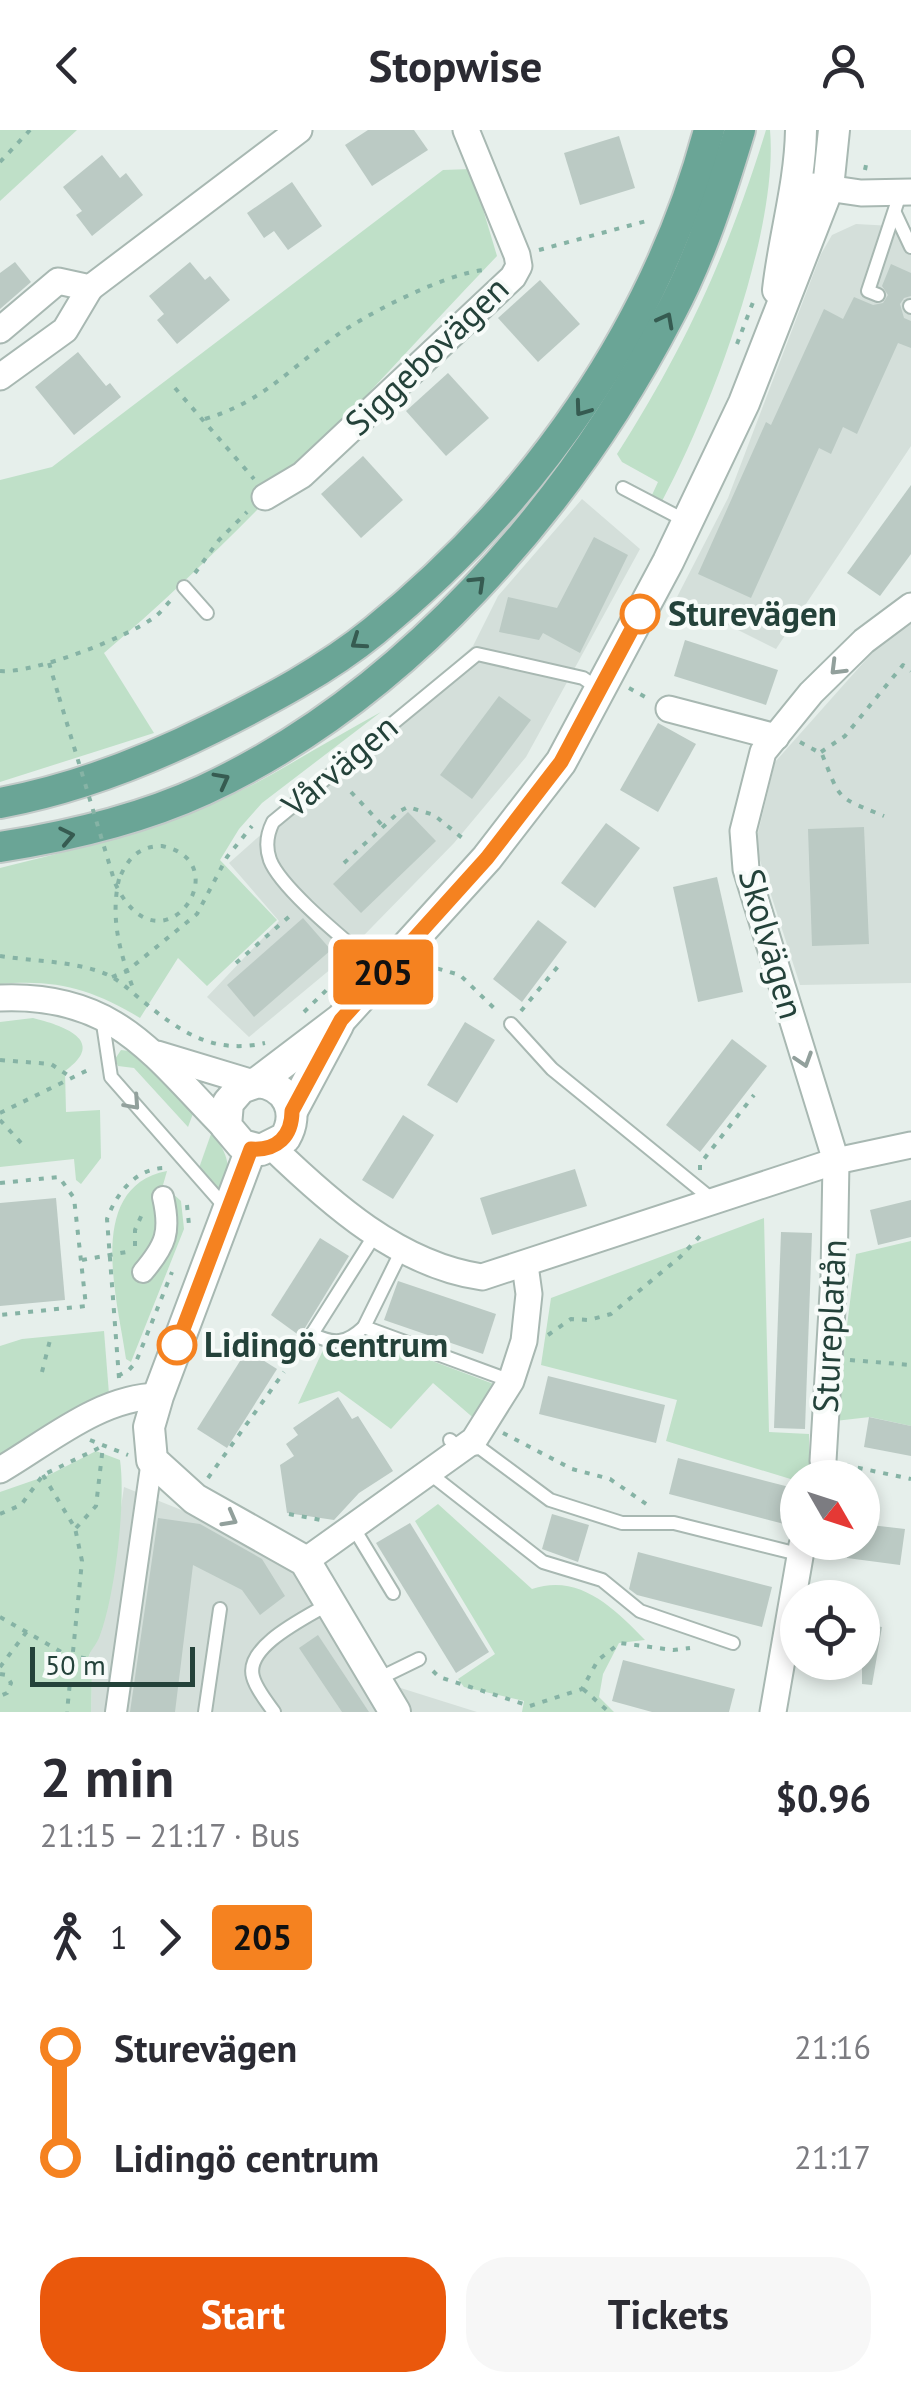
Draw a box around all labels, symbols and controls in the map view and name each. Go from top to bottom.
text: Stopwise [369,36,542,94]
icon: back [40,38,95,93]
icon: person [816,38,871,93]
street label: Siggebovägen [335,266,518,445]
one-way arrow [654,313,674,331]
one-way arrow [576,397,594,416]
one-way arrow [467,577,485,595]
place label: Sturevägen [668,590,837,636]
marker: Sturevägen [621,595,659,633]
one-way arrow [350,630,369,648]
one-way arrow [830,657,848,675]
street label: Vårvägen [271,703,407,828]
one-way arrow [211,773,229,793]
one-way arrow [58,826,75,847]
street label: Skolvägen [729,863,815,1024]
line badge: 205 [326,940,440,1004]
text: 205 [353,949,413,995]
one-way arrow [793,1050,813,1067]
one-way arrow [122,1091,140,1110]
street label: Stureplatån [801,1238,857,1414]
place label: Lidingö centrum [204,1321,448,1367]
marker: Lidingö centrum [158,1326,196,1364]
north arrow [780,1460,880,1560]
map controls [780,1460,880,1680]
one-way arrow [219,1506,237,1526]
button: locate [780,1580,880,1680]
scale bar [30,1642,195,1686]
text: 50 m [45,1646,106,1683]
text: 2 min [40,1741,174,1812]
text: $0.96 [775,1773,871,1822]
text: 21:15 – 21:17 · Bus [40,1814,300,1856]
icon: walk [40,1910,95,1965]
icon: forward [142,1910,197,1965]
text: 205 [232,1914,292,1960]
text: 1 [110,1916,127,1958]
text: Sturevägen [114,2023,297,2072]
text: 21:16 [794,2026,871,2068]
text: Lidingö centrum [114,2133,379,2182]
text: 21:17 [794,2136,871,2178]
button: Start [40,2257,446,2372]
button: Tickets [466,2257,871,2372]

